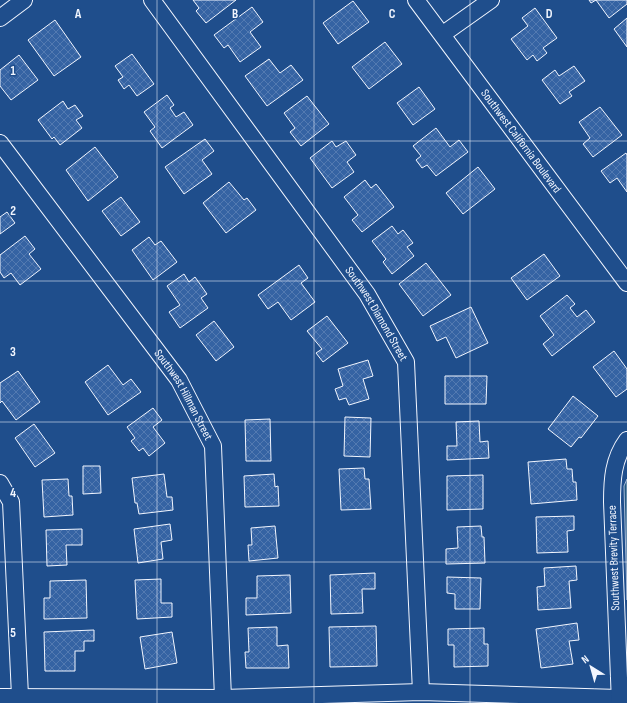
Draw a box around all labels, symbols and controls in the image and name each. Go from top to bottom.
text: A [74,6,82,22]
text: B [232,6,238,22]
text: C [389,6,396,22]
text: D [546,6,553,22]
text: 1 [10,63,16,79]
street label: Southwest California Boulevard [478,86,565,196]
text: 2 [10,203,16,219]
street label: Southwest Diamond Street [342,263,411,364]
text: 3 [10,344,16,360]
street label: Southwest Hillman Street [151,346,216,443]
text: 4 [10,485,16,501]
street label: Southwest Brevity Terrace [605,505,623,611]
text: 5 [10,625,16,641]
north arrow [571,647,611,687]
text: N [579,652,592,666]

